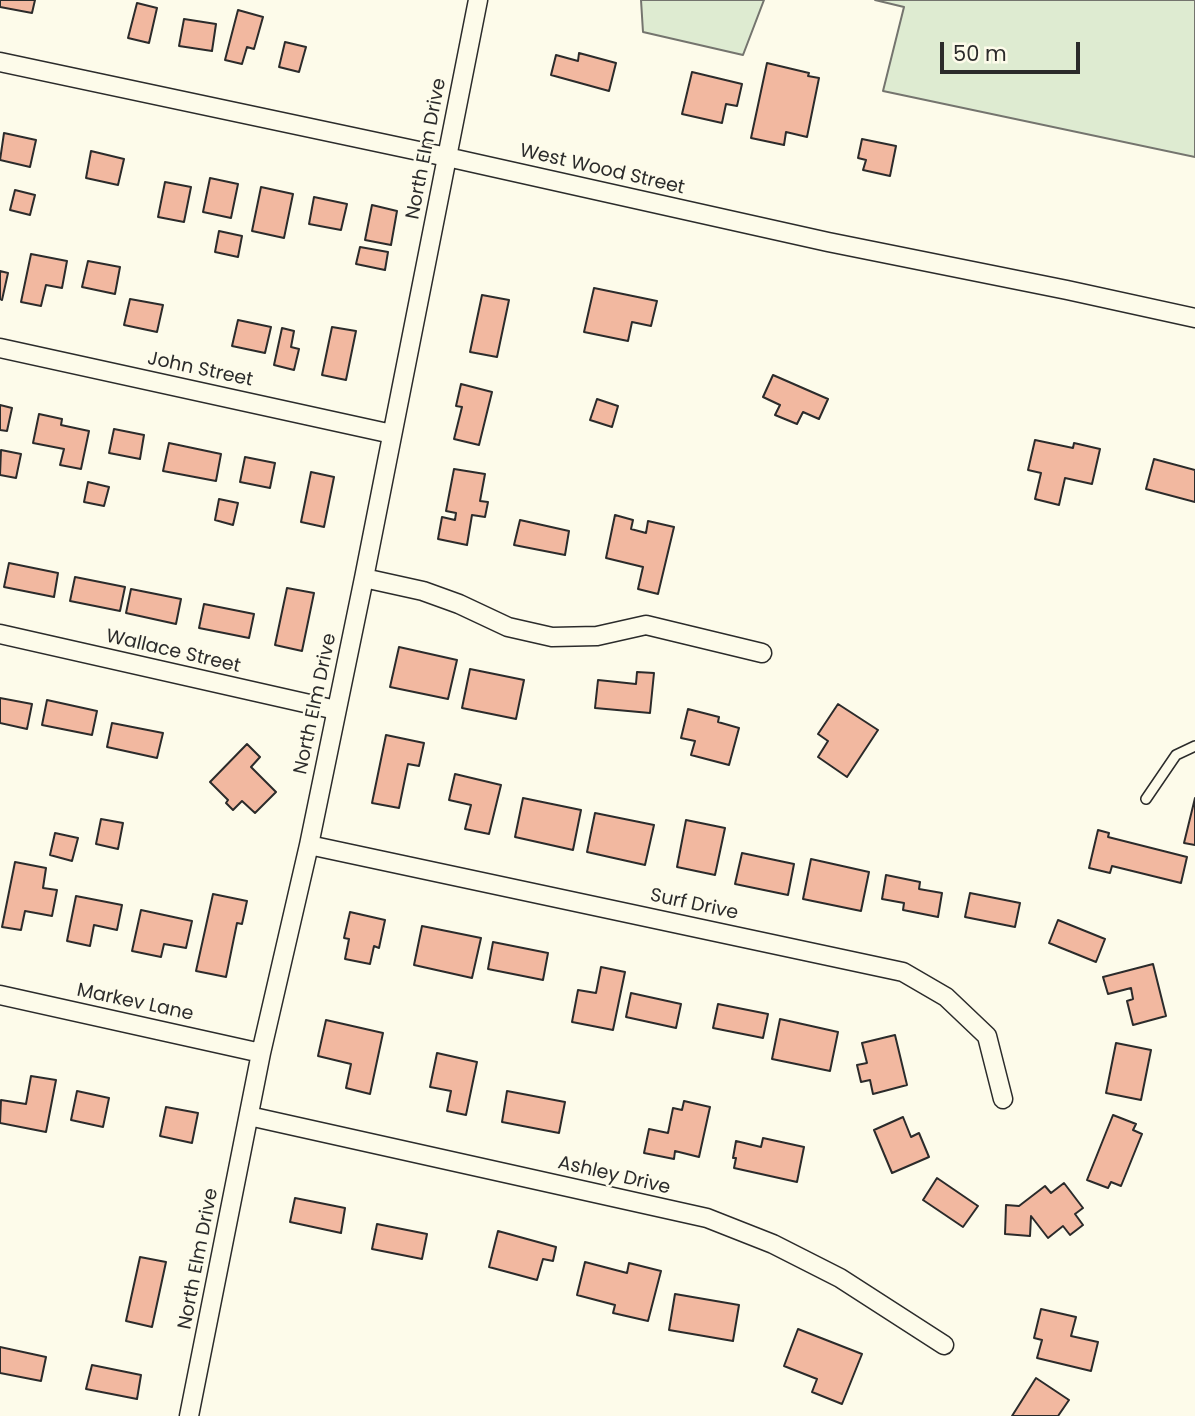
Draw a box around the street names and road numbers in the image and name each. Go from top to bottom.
street label: North Elm Drive [402,76,452,222]
street label: West Wood Street [517,140,687,200]
street label: John Street [145,348,255,392]
street label: Wallace Street [103,625,243,679]
street label: North Elm Drive [290,631,342,777]
street label: Surf Drive [648,885,740,925]
street label: Markev Lane [75,980,195,1026]
street label: Ashley Drive [556,1152,672,1200]
street label: North Elm Drive [174,1186,224,1332]

